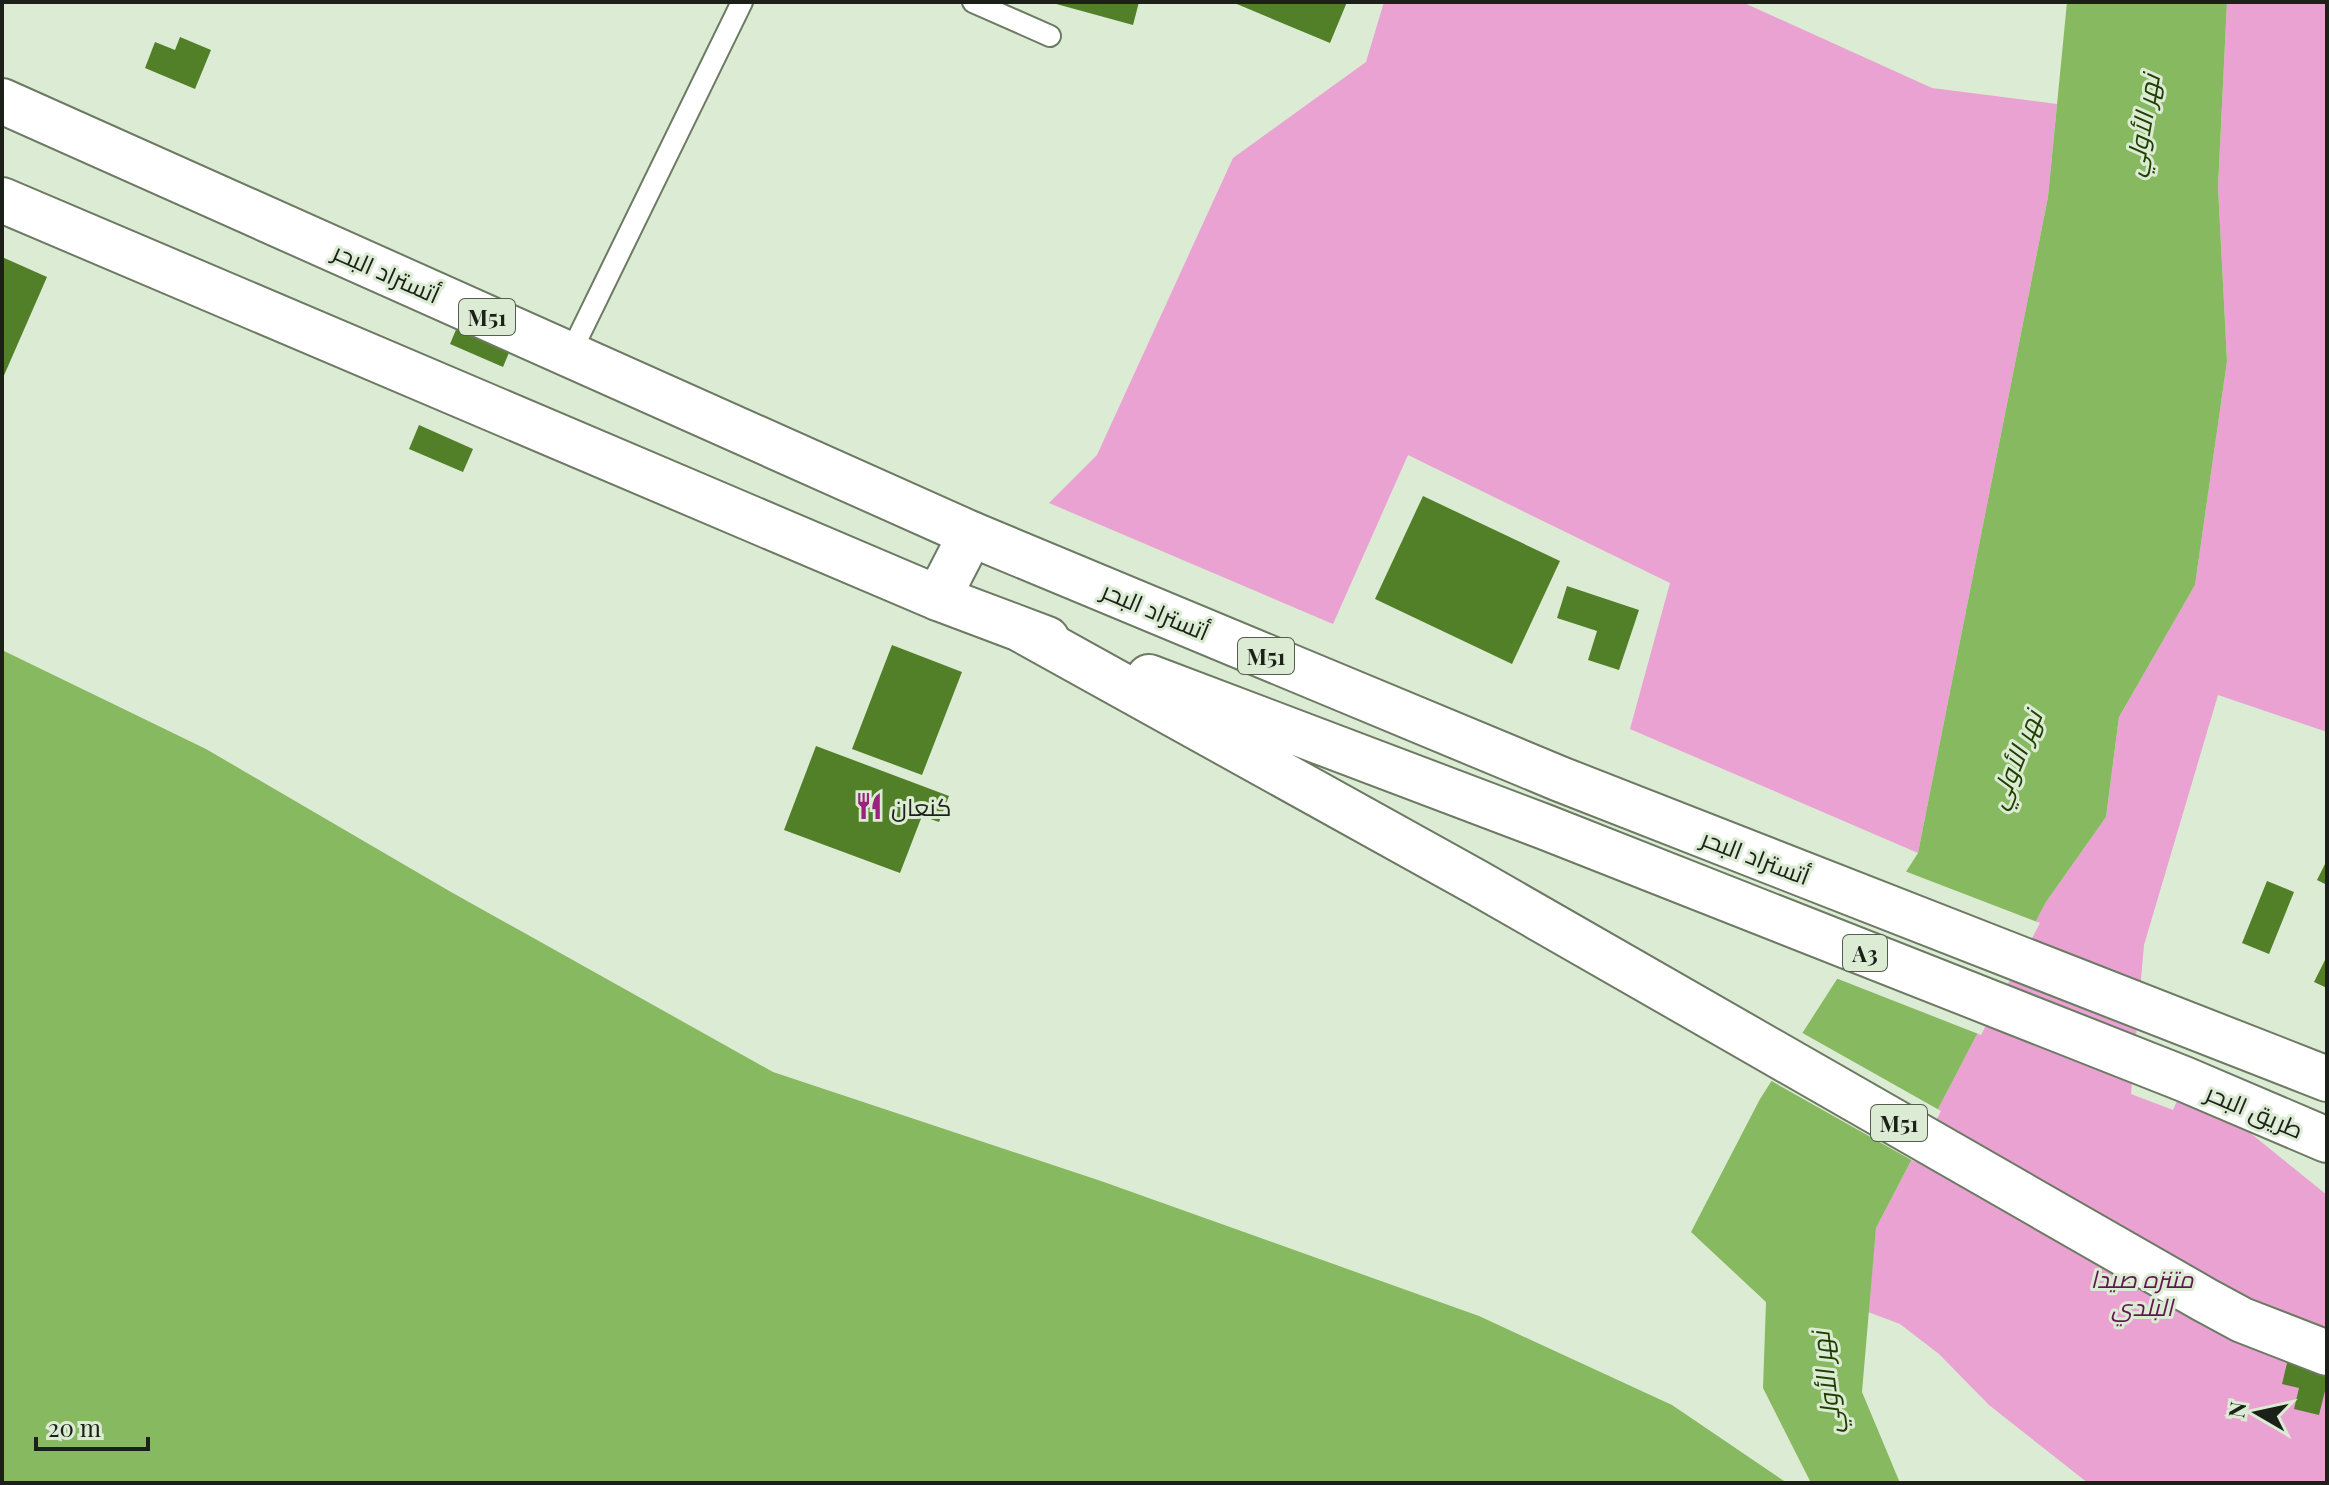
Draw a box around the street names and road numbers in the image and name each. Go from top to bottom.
street label: أتستراد البحر [327,233,445,310]
road number: M51 [459,299,515,335]
street label: أتستراد البحر [1096,572,1215,647]
road number: M51 [1238,638,1294,674]
street label: أتستراد البحر [1695,820,1815,891]
road number: A3 [1843,935,1887,971]
street label: طريق البحر [2199,1074,2308,1146]
road number: M51 [1871,1105,1927,1141]

